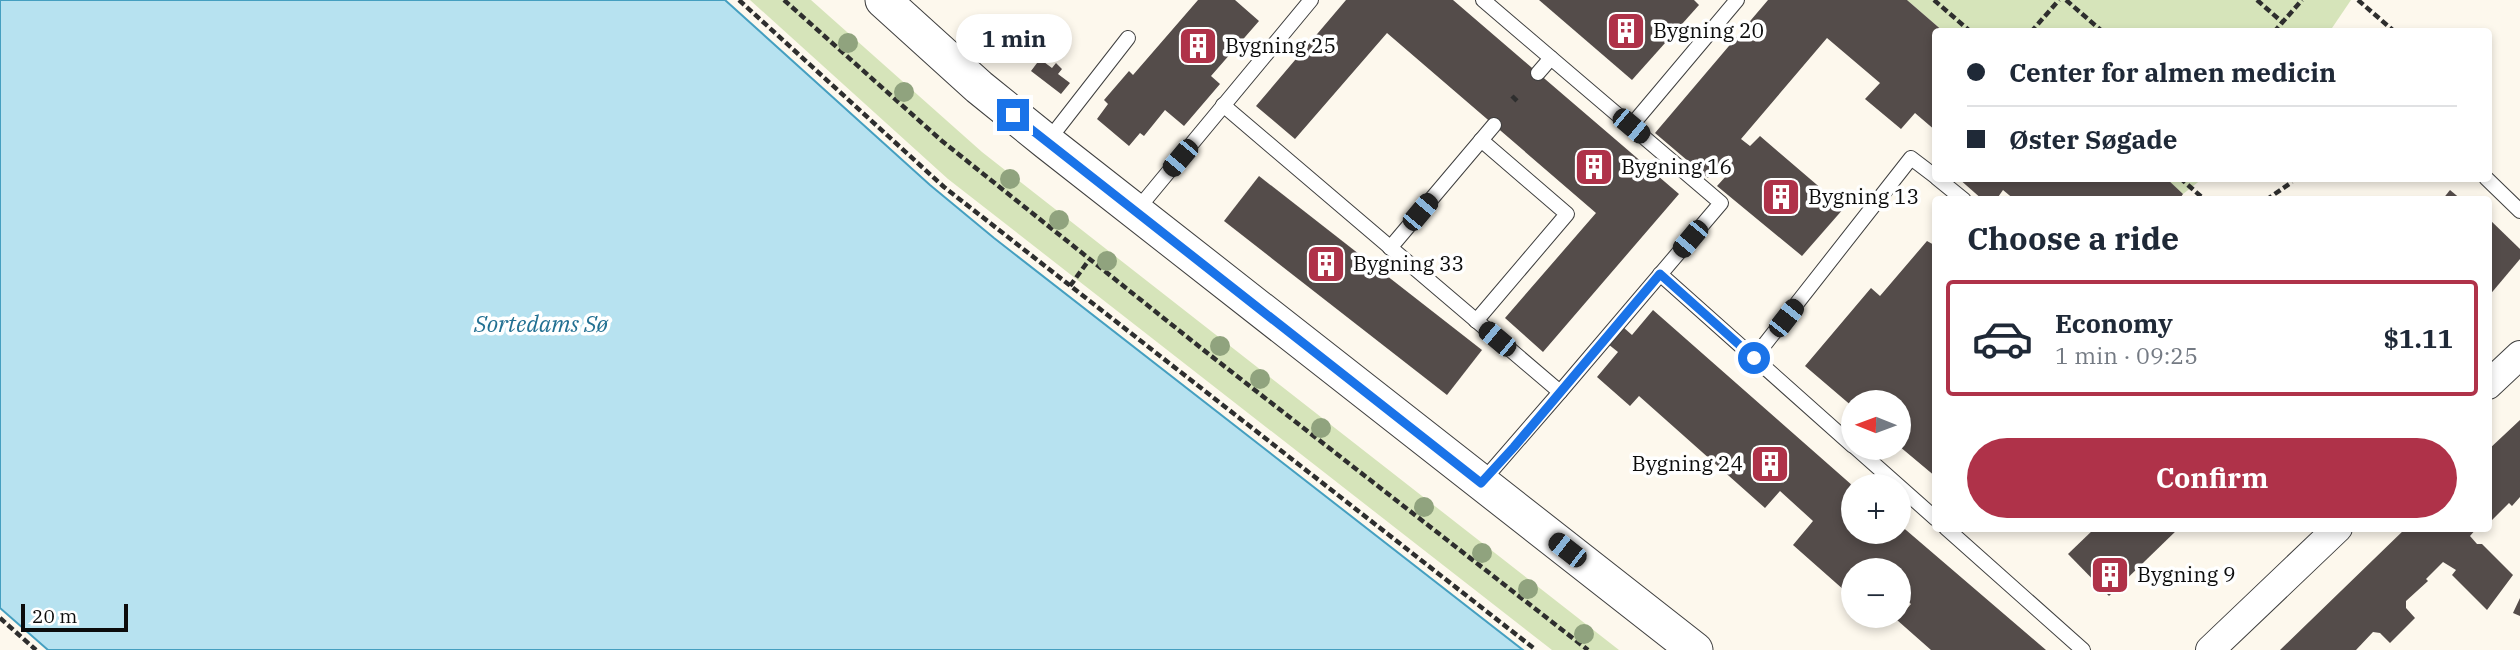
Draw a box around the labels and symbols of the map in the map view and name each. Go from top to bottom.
building icon: Bygning 20 [1605,10,1647,52]
callout: 1 min [955,13,1071,62]
place label: Bygning 20 [1653,16,1764,44]
building icon: Bygning 25 [1177,25,1219,67]
place label: Bygning 25 [1225,31,1336,59]
route end [997,99,1029,131]
car [1609,104,1654,148]
car [1159,135,1202,181]
building icon: Bygning 16 [1573,146,1615,188]
place label: Bygning 16 [1621,152,1732,180]
building icon: Bygning 13 [1760,176,1802,218]
place label: Bygning 13 [1808,182,1919,210]
car [1399,189,1442,235]
car [1669,216,1712,262]
building icon: Bygning 33 [1305,243,1347,285]
place label: Bygning 33 [1353,249,1464,277]
car [1765,295,1808,341]
water label: Sortedams Sø [473,308,610,338]
car [1475,317,1520,361]
route start [1738,342,1770,374]
north arrow [1841,390,1911,460]
building icon: Bygning 24 [1749,443,1791,485]
place label: Bygning 24 [1632,449,1743,477]
car [1544,529,1591,571]
building icon: Bygning 9 [2089,554,2131,596]
place label: Bygning 9 [2137,560,2236,588]
scale bar [21,601,128,633]

